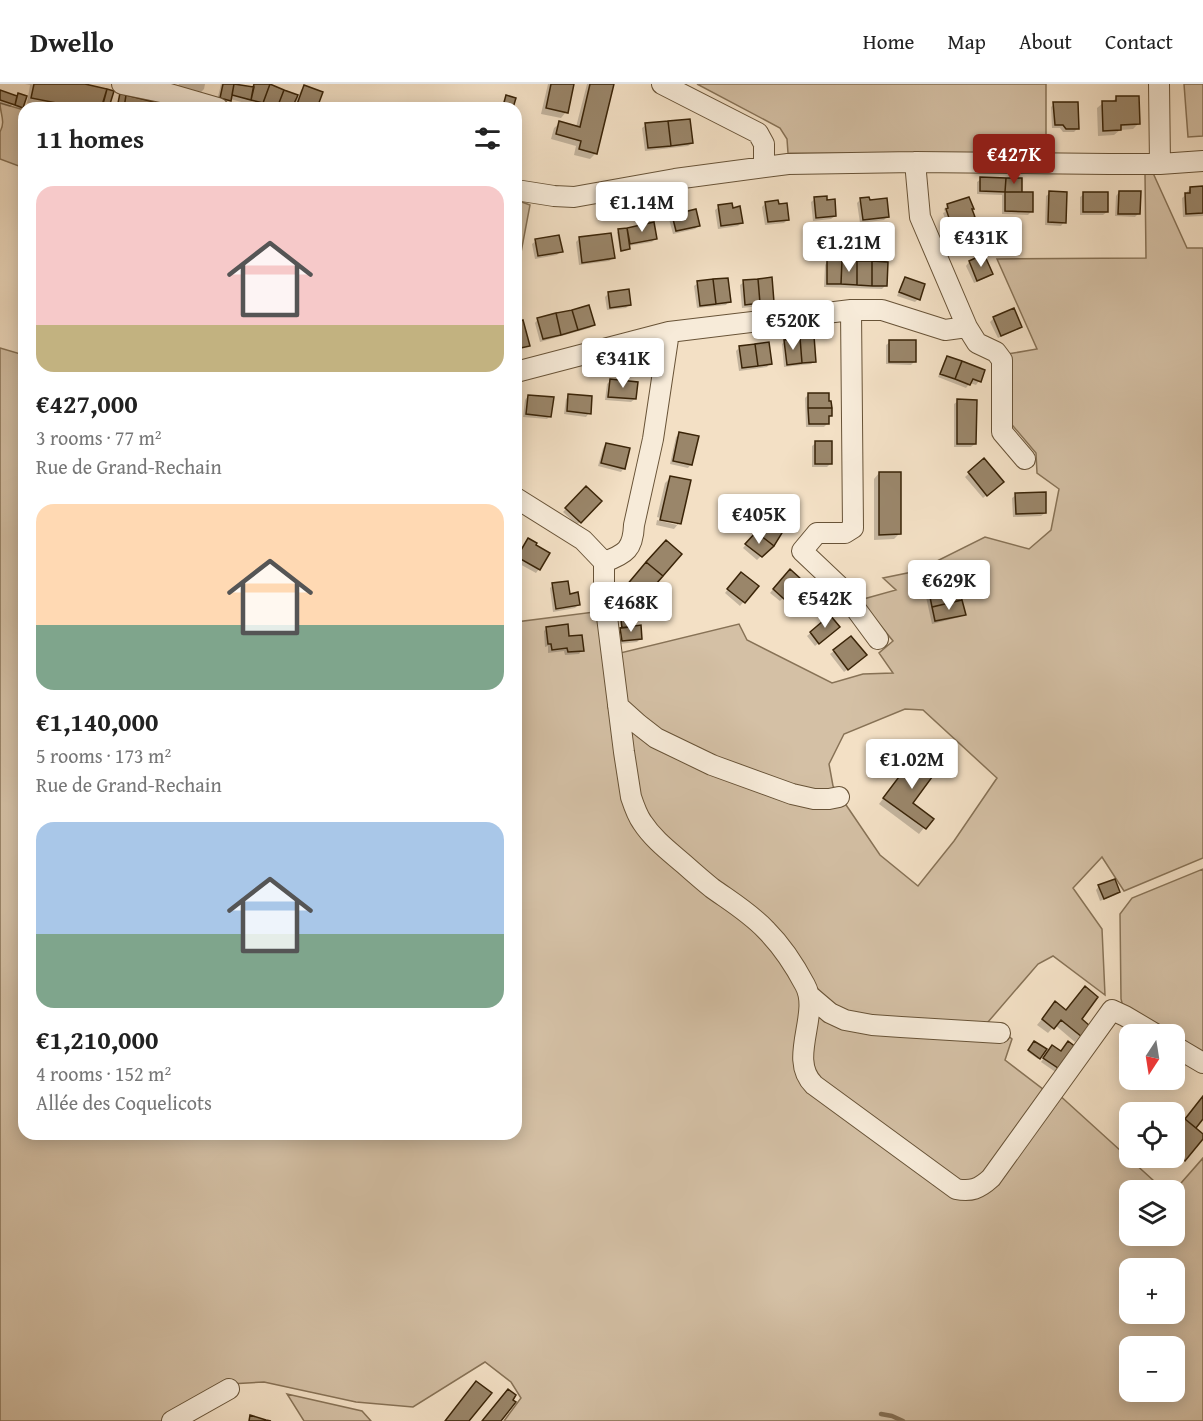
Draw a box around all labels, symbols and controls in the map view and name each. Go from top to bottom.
text: Dwello [30,21,114,62]
text: Home [863,26,914,57]
text: Map [947,26,986,57]
text: About [1019,26,1072,57]
text: Contact [1105,26,1173,57]
text: 11 homes [36,119,144,158]
icon: filters [471,122,504,155]
pin: €427K [972,134,1056,185]
text: €427K [987,139,1041,168]
pin: €1.14M [593,182,691,233]
text: €1.14M [610,187,674,216]
pin: €431K [939,217,1023,268]
pin: €1.21M [800,222,898,273]
text: €431K [954,222,1008,251]
icon: home [216,225,324,333]
text: €1.21M [817,227,881,256]
pin: €520K [751,300,835,351]
text: €520K [766,305,820,334]
pin: €341K [581,338,665,389]
text: €341K [596,343,650,372]
text: €427,000 [36,384,138,423]
text: 3 rooms · 77 m² [36,423,162,452]
text: Rue de Grand-Rechain [36,452,222,481]
pin: €405K [717,494,801,545]
text: €405K [732,499,786,528]
icon: home [216,543,324,651]
pin: €629K [907,560,991,611]
text: €629K [922,565,976,594]
pin: €542K [783,578,867,629]
pin: €468K [589,582,673,633]
text: €542K [798,583,852,612]
text: €468K [604,587,658,616]
text: €1,140,000 [36,702,158,741]
pin: €1.02M [863,739,961,790]
text: 5 rooms · 173 m² [36,741,171,770]
text: €1.02M [880,744,944,773]
text: Rue de Grand-Rechain [36,770,222,799]
icon: home [216,861,324,969]
text: €1,210,000 [36,1020,158,1059]
north arrow [1119,1024,1185,1090]
map controls [1119,1024,1185,1402]
text: 4 rooms · 152 m² [36,1059,171,1088]
text: Allée des Coquelicots [36,1088,212,1117]
button: locate [1119,1102,1185,1168]
button: layers [1119,1180,1185,1246]
button: + [1119,1258,1185,1324]
button: − [1119,1336,1185,1402]

